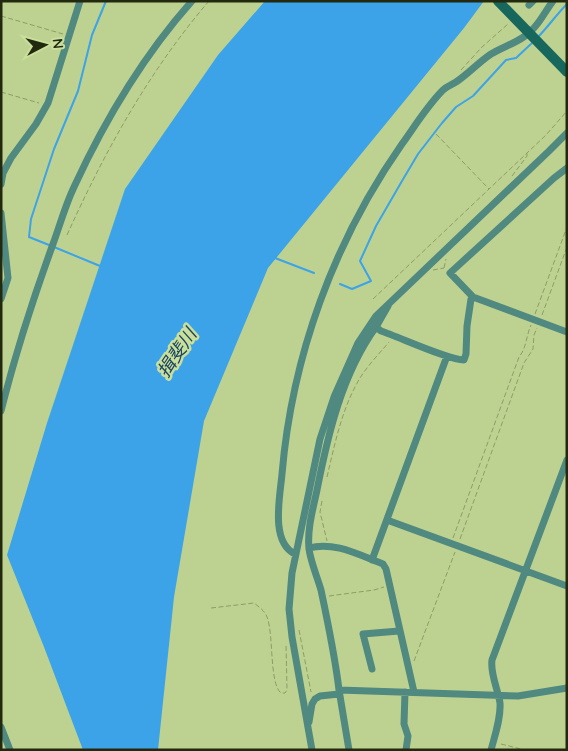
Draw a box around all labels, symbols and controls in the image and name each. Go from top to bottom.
north arrow [20,20,70,70]
text: N [48,38,67,50]
water label: 揖斐川 [152,322,202,382]

